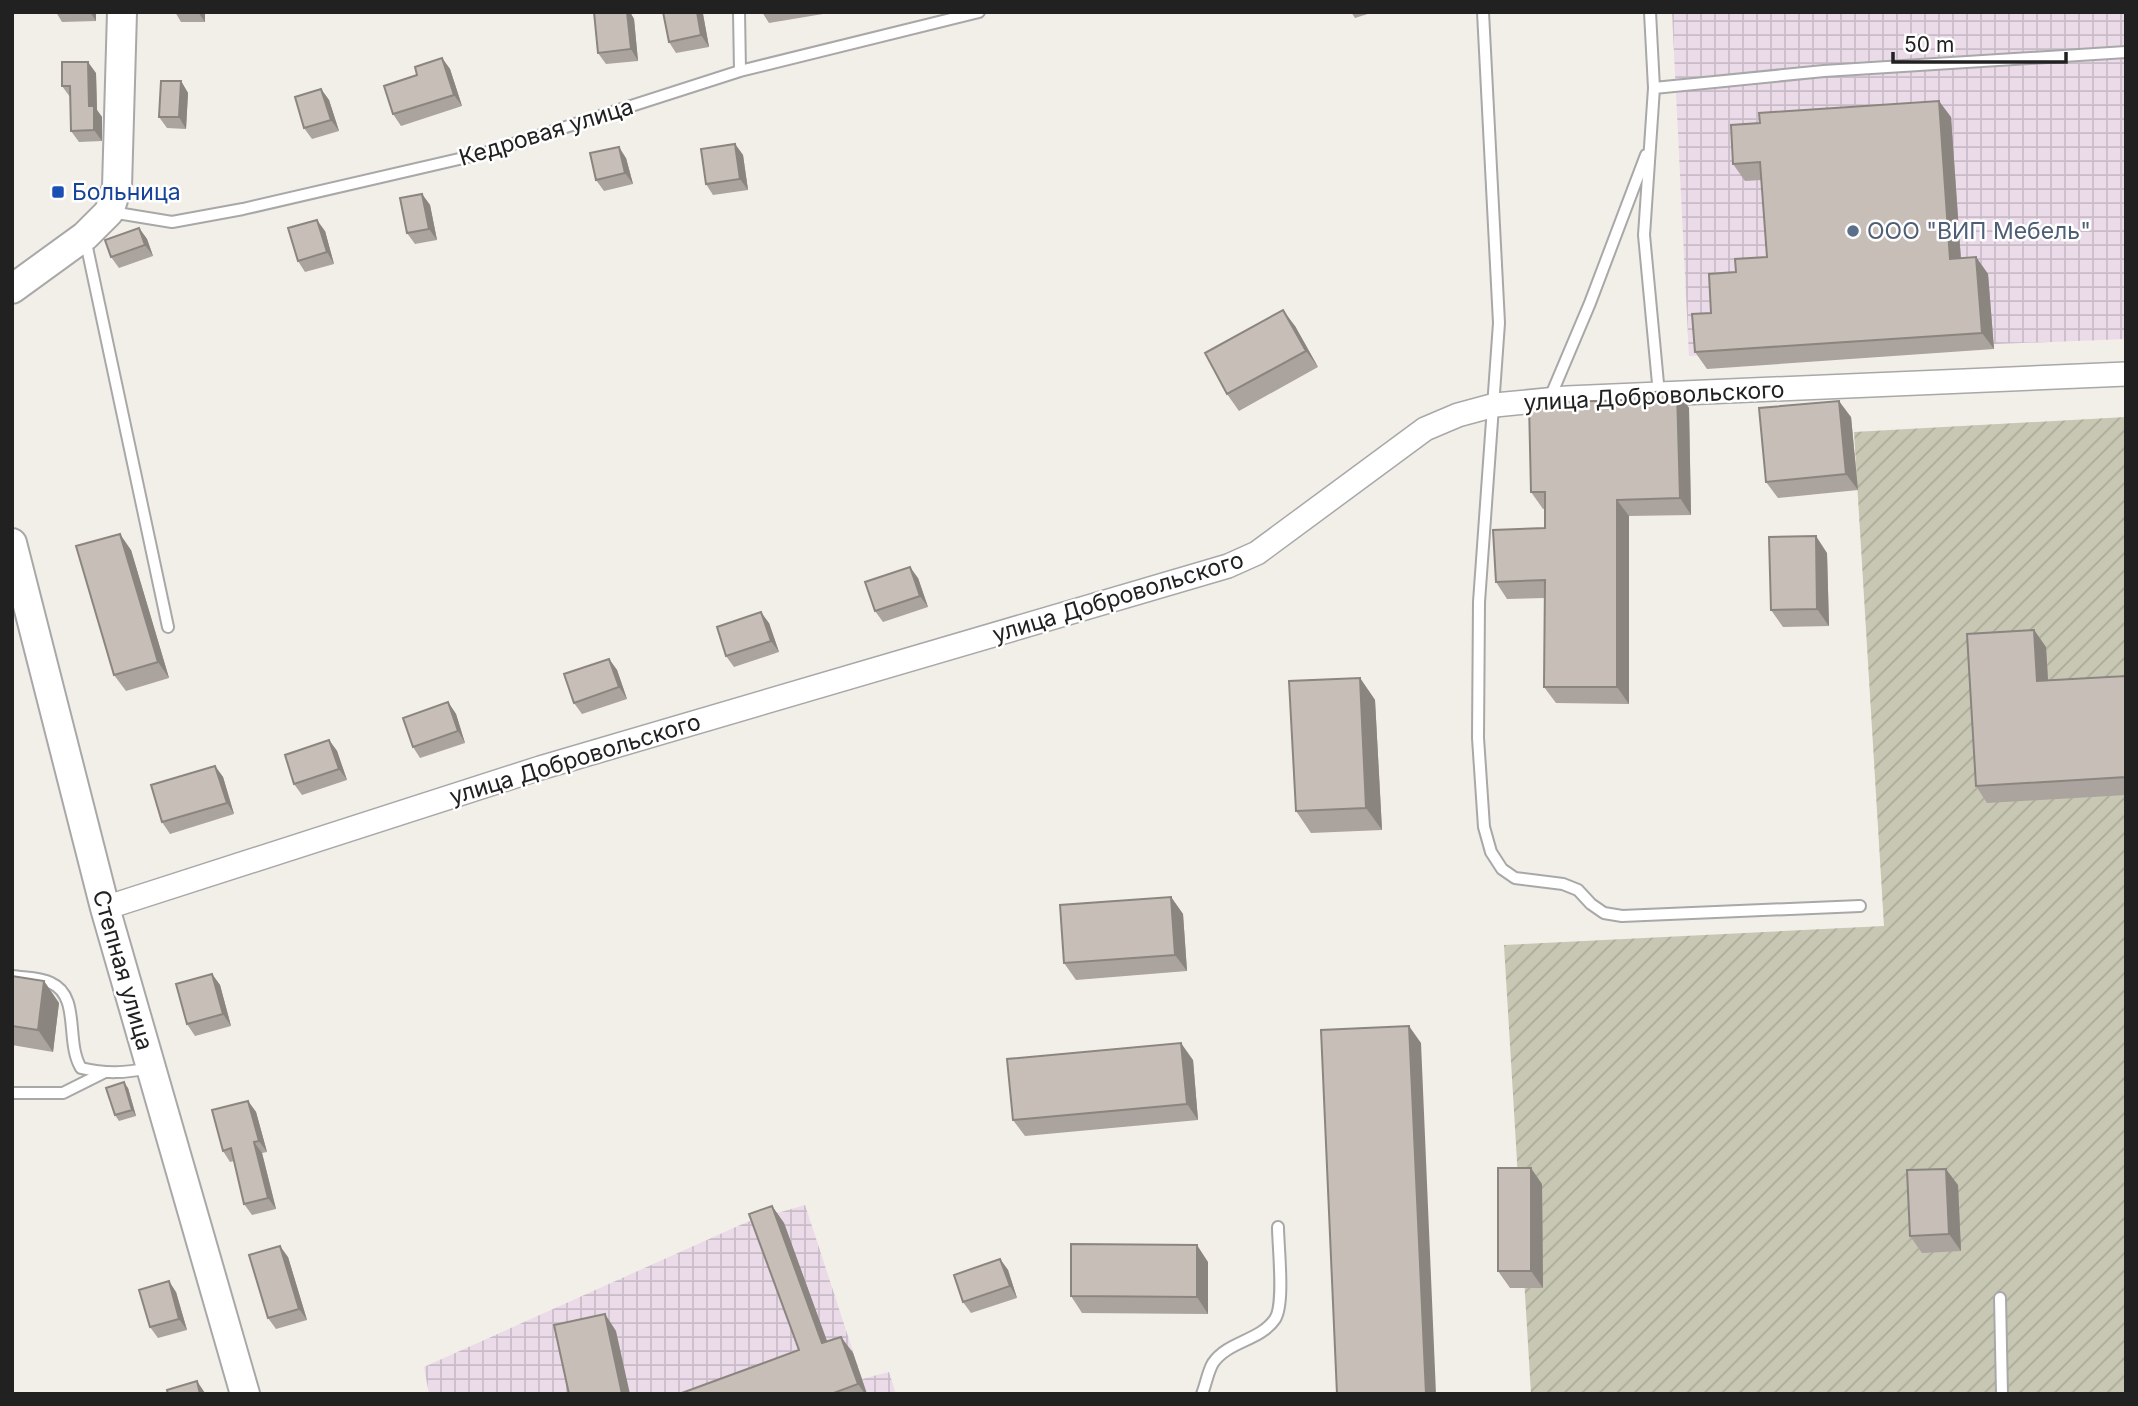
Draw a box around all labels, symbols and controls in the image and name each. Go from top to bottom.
scale bar [1893,21,2066,65]
text: 50 m [1904,32,1954,57]
street label: Кедровая улица [455,92,637,172]
place label: Больница [72,178,181,206]
marker: Больница [50,184,66,200]
place label: ООО "ВИП Мебель" [1867,217,2091,245]
marker: ООО "ВИП Мебель" [1845,223,1861,239]
street label: улица Добровольского [1523,375,1785,417]
street label: улица Добровольского [989,545,1247,649]
street label: улица Добровольского [446,707,704,811]
street label: Степная улица [87,887,159,1053]

